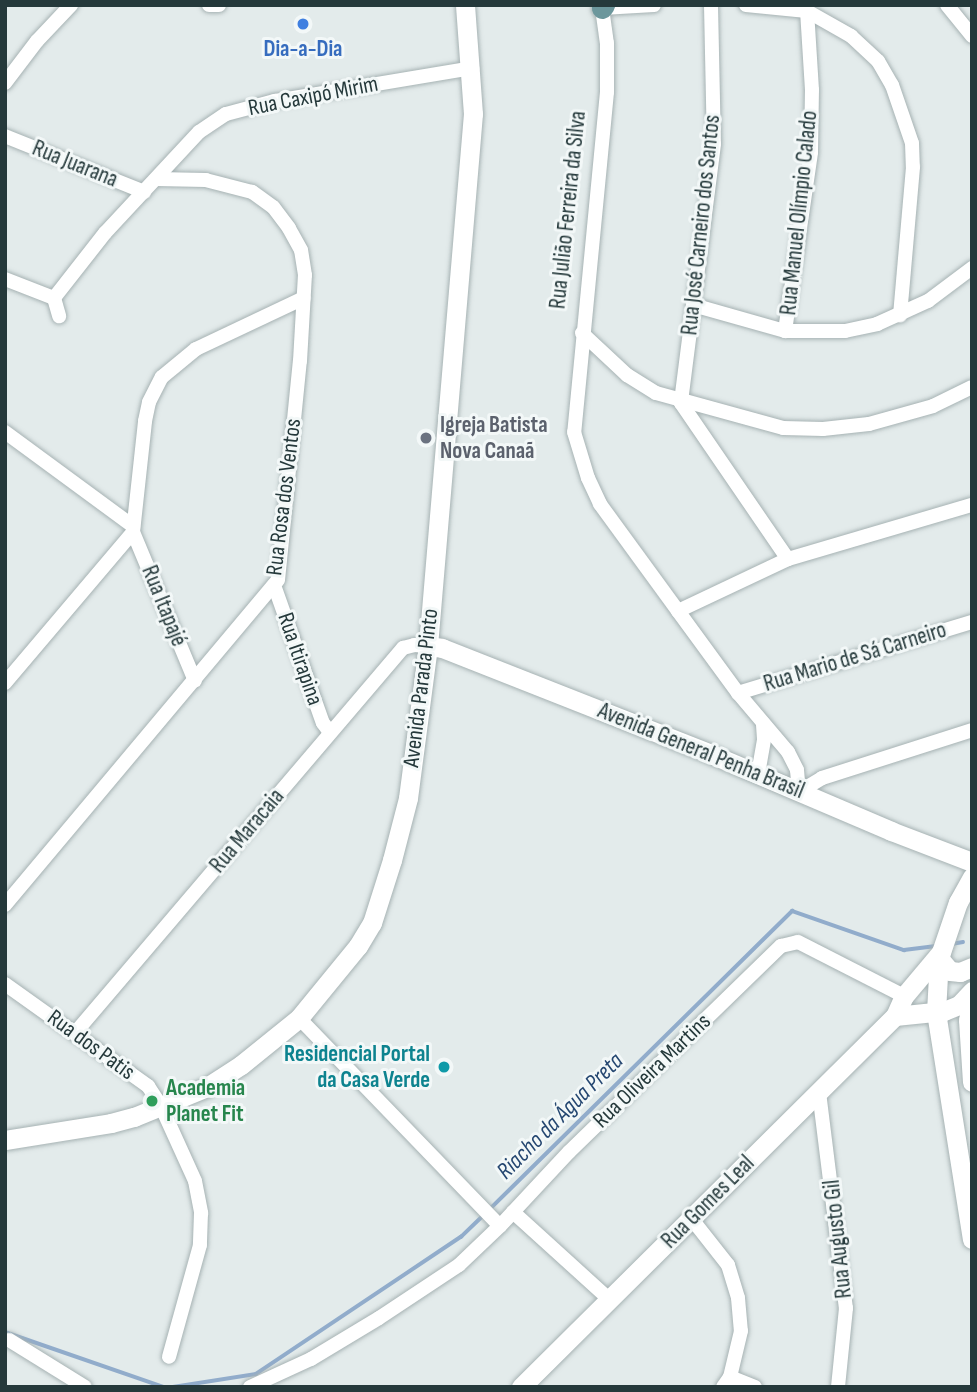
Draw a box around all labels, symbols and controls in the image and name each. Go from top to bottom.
marker: Dia-a-Dia [295,16,311,32]
place label: Dia-a-Dia [263,35,343,63]
street label: Rua Caxipó Mirim [246,70,380,122]
street label: Rua Manuel Olímpio Calado [775,109,823,317]
street label: Rua Julião Ferreira da Silva [544,110,592,310]
street label: Rua José Carneiro dos Santos [676,113,726,337]
street label: Rua Juarana [28,134,122,194]
place label: Igreja Batista Nova Canaã [440,411,548,465]
street label: Rua Rosa dos Ventos [261,417,307,577]
marker: Igreja Batista Nova Canaã [418,430,434,446]
street label: Rua Itapajé [135,561,193,651]
street label: Avenida Parada Pinto [398,607,444,769]
street label: Rua Itirapina [271,609,329,709]
street label: Rua Mario de Sá Carneiro [760,616,950,698]
street label: Avenida General Penha Brasil [594,697,808,805]
street label: Rua Maracaia [204,783,290,879]
street label: Rua dos Patis [42,1004,140,1086]
street label: Rua Oliveira Martins [587,1008,717,1134]
place label: Residencial Portal da Casa Verde [284,1040,430,1094]
water label: Riacho da Água Preta [491,1047,629,1185]
marker: Residencial Portal da Casa Verde [436,1059,452,1075]
place label: Academia Planet Fit [166,1074,245,1128]
marker: Academia Planet Fit [144,1093,160,1109]
street label: Rua Gomes Leal [656,1150,760,1254]
street label: Rua Augusto Gil [818,1178,858,1300]

